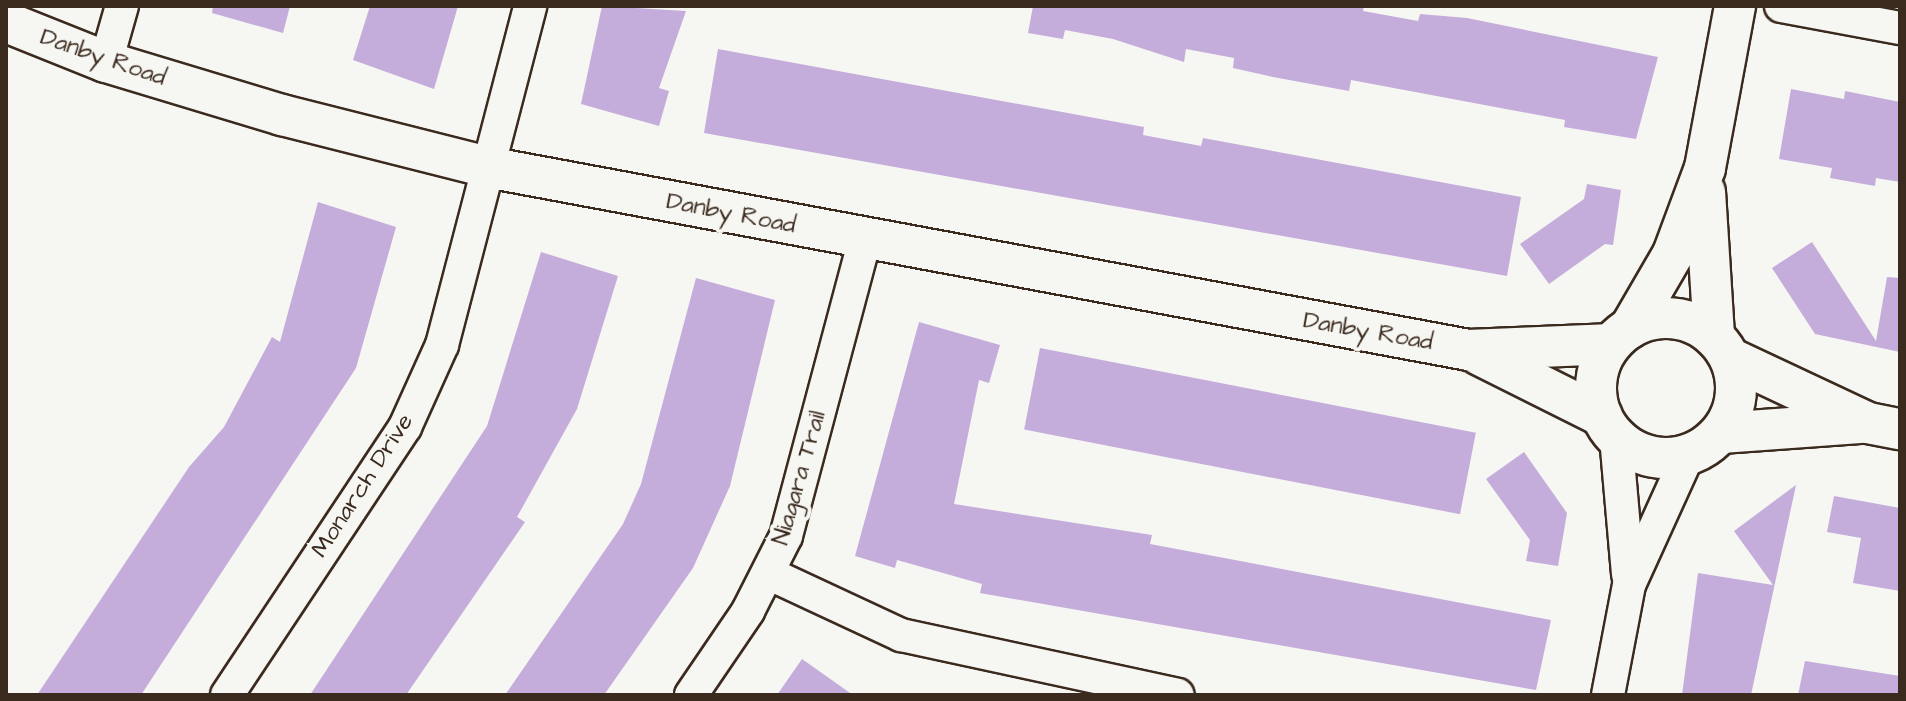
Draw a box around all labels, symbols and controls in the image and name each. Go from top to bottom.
street label: Danby Road [36,23,170,93]
street label: Danby Road [664,187,798,241]
street label: Danby Road [1301,306,1435,358]
street label: Niagara Trail [767,408,833,548]
street label: Monarch Drive [306,409,420,563]

